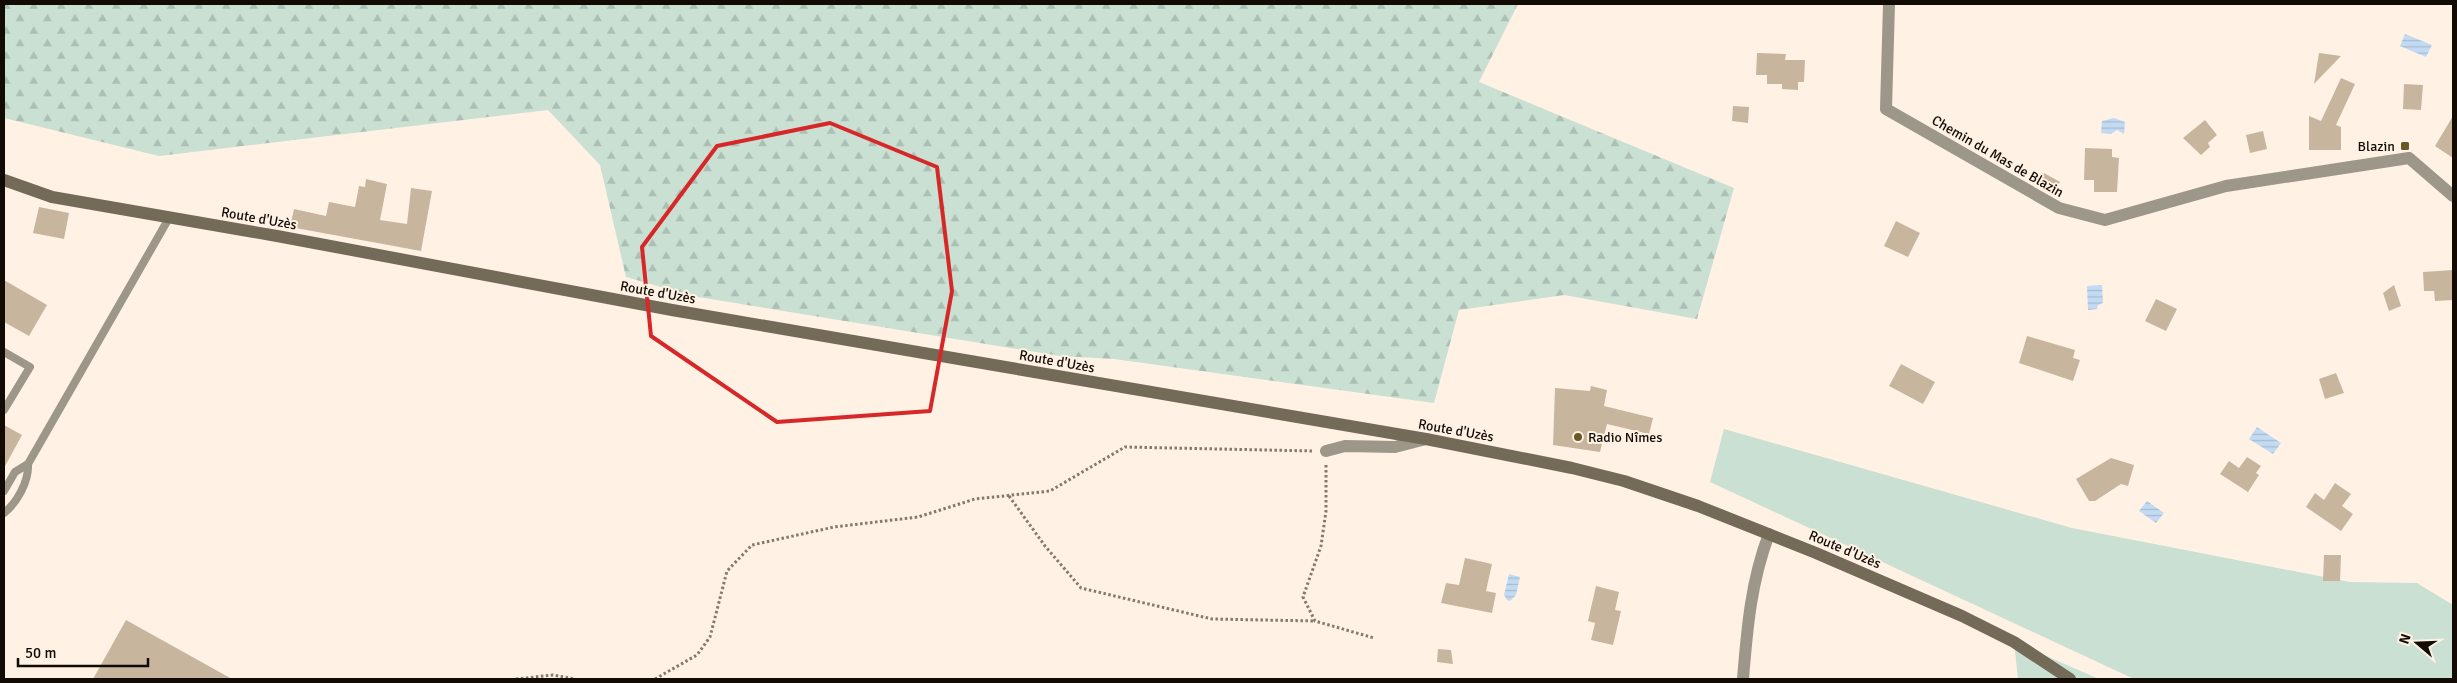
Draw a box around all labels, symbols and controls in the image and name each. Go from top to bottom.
street label: Chemin du Mas de Blazin [1929,112,2067,201]
place label: Blazin [2358,138,2395,155]
marker: Blazin [2399,140,2411,152]
street label: Route d'Uzès [220,203,298,234]
street label: Route d'Uzès [619,277,697,308]
street label: Route d'Uzès [1018,346,1096,377]
street label: Route d'Uzès [1417,415,1495,446]
place label: Radio Nîmes [1588,429,1662,446]
marker: Radio Nîmes [1572,431,1584,443]
street label: Route d'Uzès [1806,527,1883,572]
north arrow [2392,618,2442,668]
text: N [2396,632,2415,646]
scale bar [18,636,148,668]
text: 50 m [25,644,56,662]

